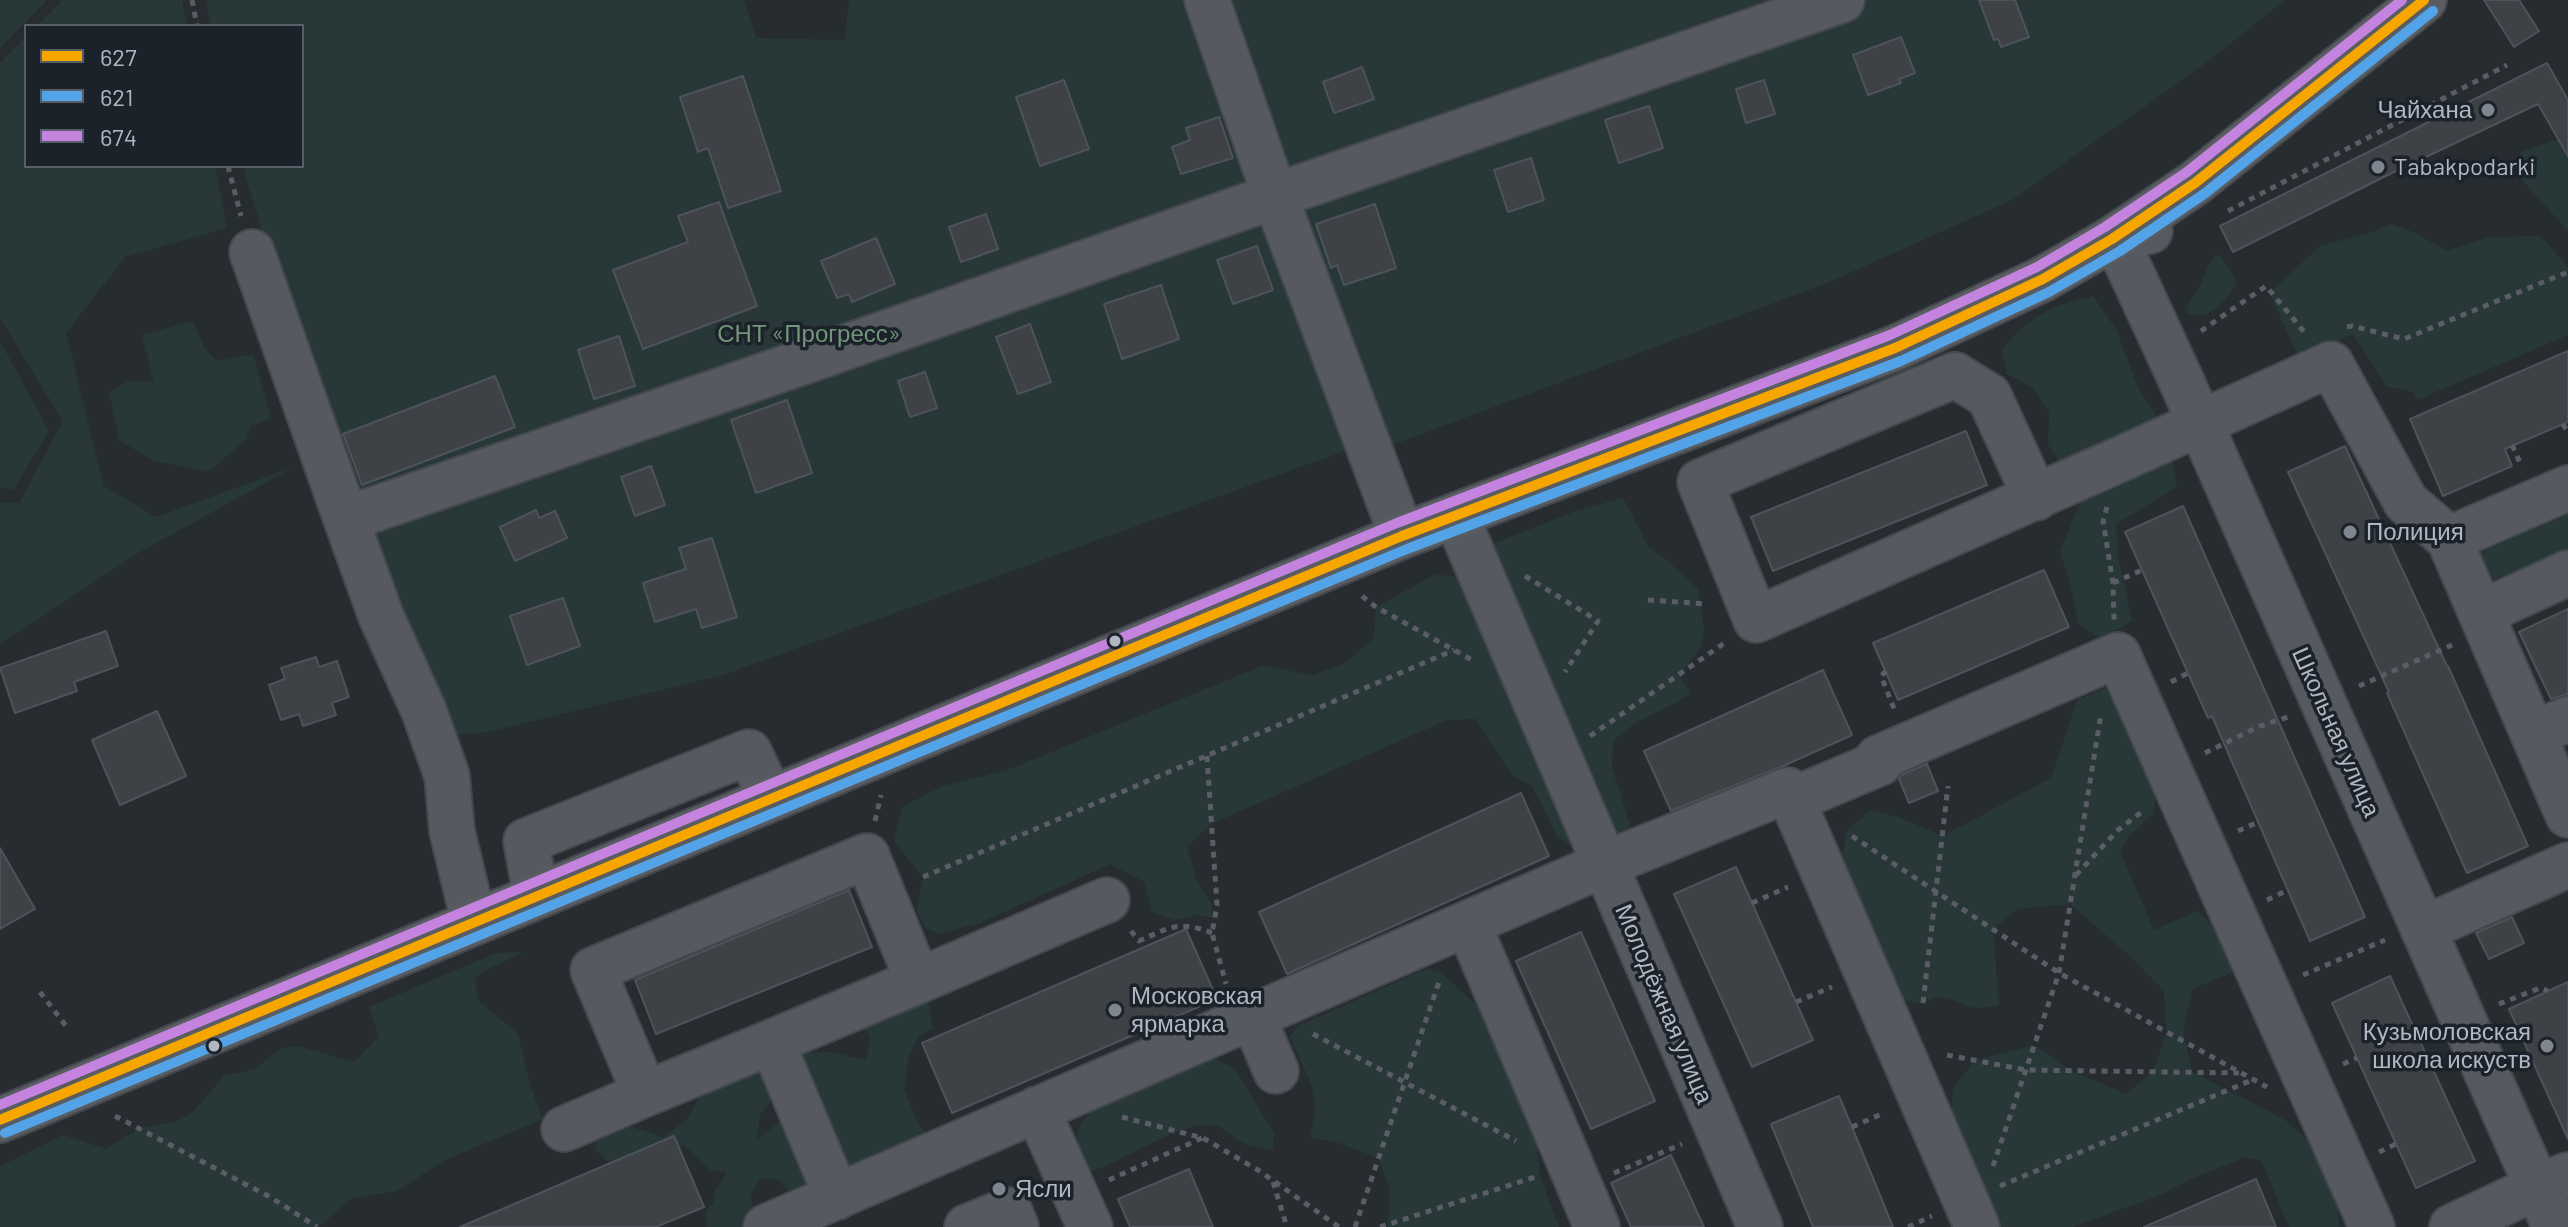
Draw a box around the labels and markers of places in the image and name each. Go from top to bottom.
place label: Чайхана [2378,96,2472,124]
marker: Чайхана [2479,101,2497,119]
place label: Tabakpodarki [2394,153,2535,181]
marker: Tabakpodarki [2369,158,2387,176]
place label: Полиция [2366,518,2464,546]
marker: Полиция [2341,523,2359,541]
unlabelled marker [1107,633,1123,649]
place label: Московская ярмарка [1131,982,1263,1038]
marker: Московская ярмарка [1106,1001,1124,1019]
place label: Кузьмоловская школа искуств [2363,1018,2531,1074]
marker: Кузьмоловская школа искуств [2538,1037,2556,1055]
unlabelled marker [206,1038,222,1054]
place label: Ясли [1015,1175,1072,1203]
marker: Ясли [990,1180,1008,1198]

